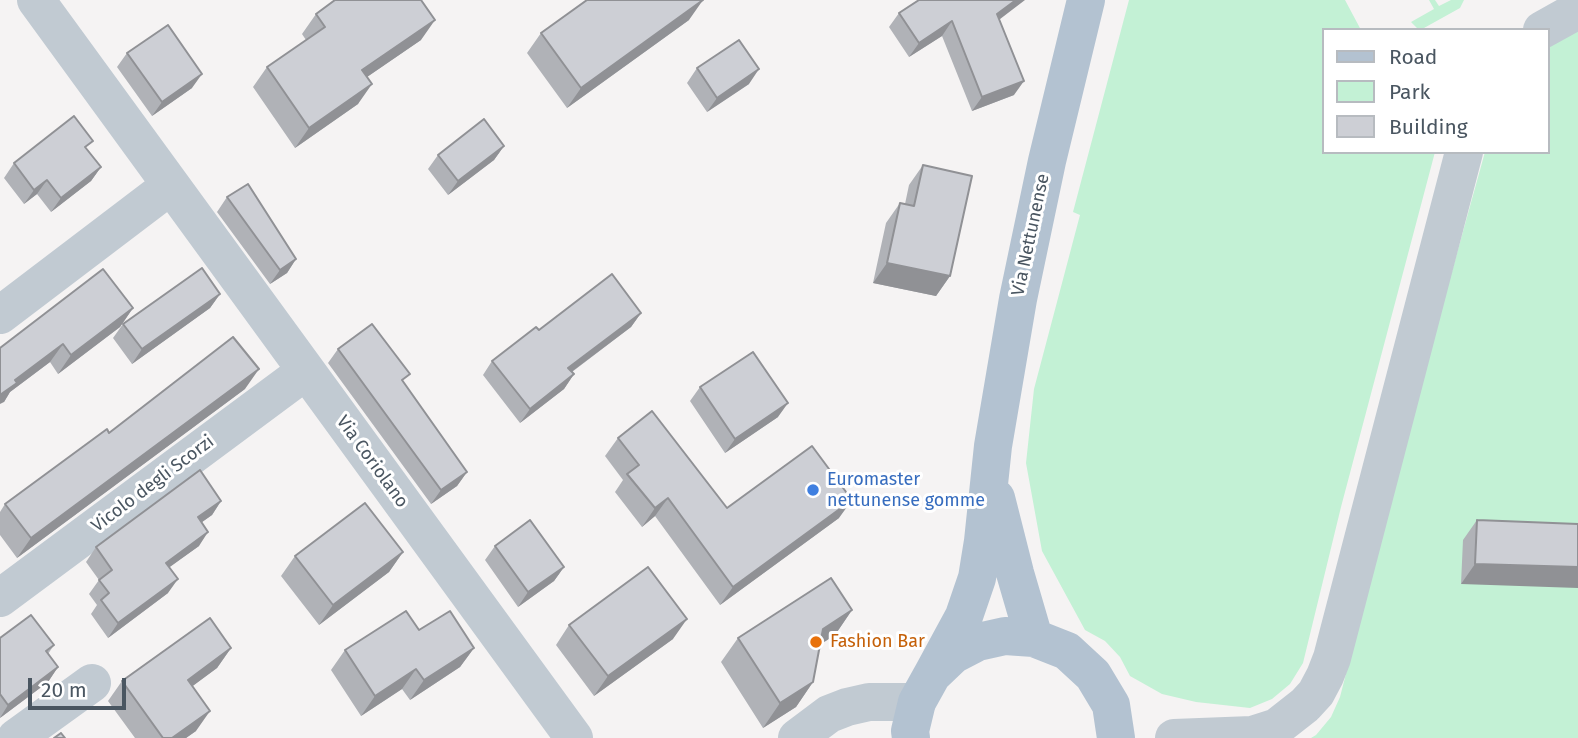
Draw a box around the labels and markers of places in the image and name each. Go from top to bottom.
place label: Euromaster nettunense gomme [827,469,985,512]
marker: Euromaster nettunense gomme [805,482,821,498]
place label: Fashion Bar [830,631,925,653]
marker: Fashion Bar [808,634,824,650]

